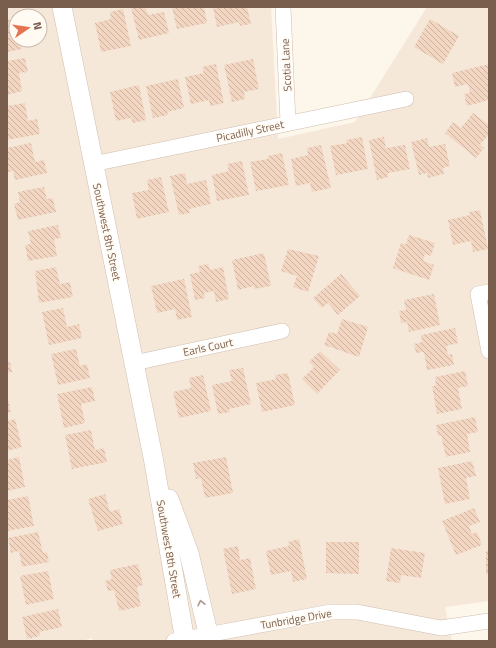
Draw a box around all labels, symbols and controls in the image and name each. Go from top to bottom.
north arrow [8,8,48,48]
text: N [29,20,46,31]
street label: Scotia Lane [277,38,295,92]
street label: Picadilly Street [215,116,285,146]
street label: Southwest 8th Street [89,182,125,282]
street label: Earls Court [182,334,235,360]
street label: Southwest 8th Street [152,499,186,599]
one-way arrow [198,600,206,606]
street label: Tunbridge Drive [259,605,333,633]

